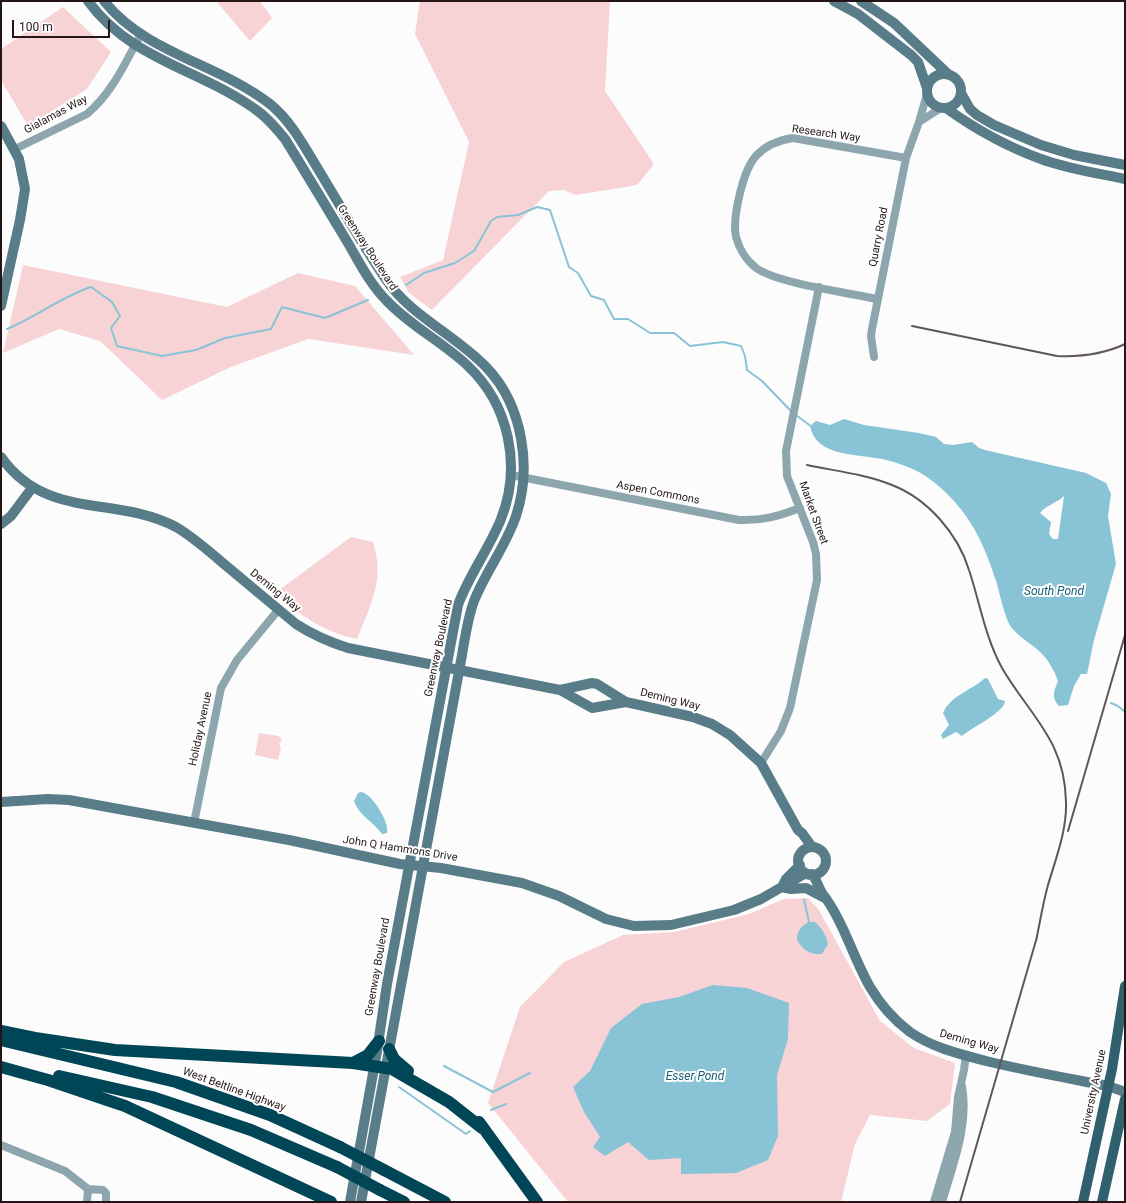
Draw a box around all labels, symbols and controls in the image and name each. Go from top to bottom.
scale bar [14,12,112,38]
text: 100 m [19,20,53,34]
street label: Gialamas Way [22,93,90,137]
street label: Research Way [791,123,861,145]
street label: Greenway Boulevard [334,203,400,293]
street label: Quarry Road [867,206,891,268]
street label: Aspen Commons [615,478,701,508]
street label: Market Street [796,480,830,546]
street label: Deming Way [247,567,303,615]
water label: South Pond [1024,585,1084,599]
street label: Greenway Boulevard [422,598,456,698]
street label: Deming Way [639,686,701,714]
street label: Holiday Avenue [187,691,215,767]
street label: John Q Hammons Drive [342,833,458,865]
street label: Greenway Boulevard [363,917,393,1017]
street label: Deming Way [938,1027,1000,1057]
street label: University Avenue [1079,1048,1109,1136]
street label: West Beltline Highway [181,1065,287,1115]
water label: Esser Pond [666,1070,724,1084]

